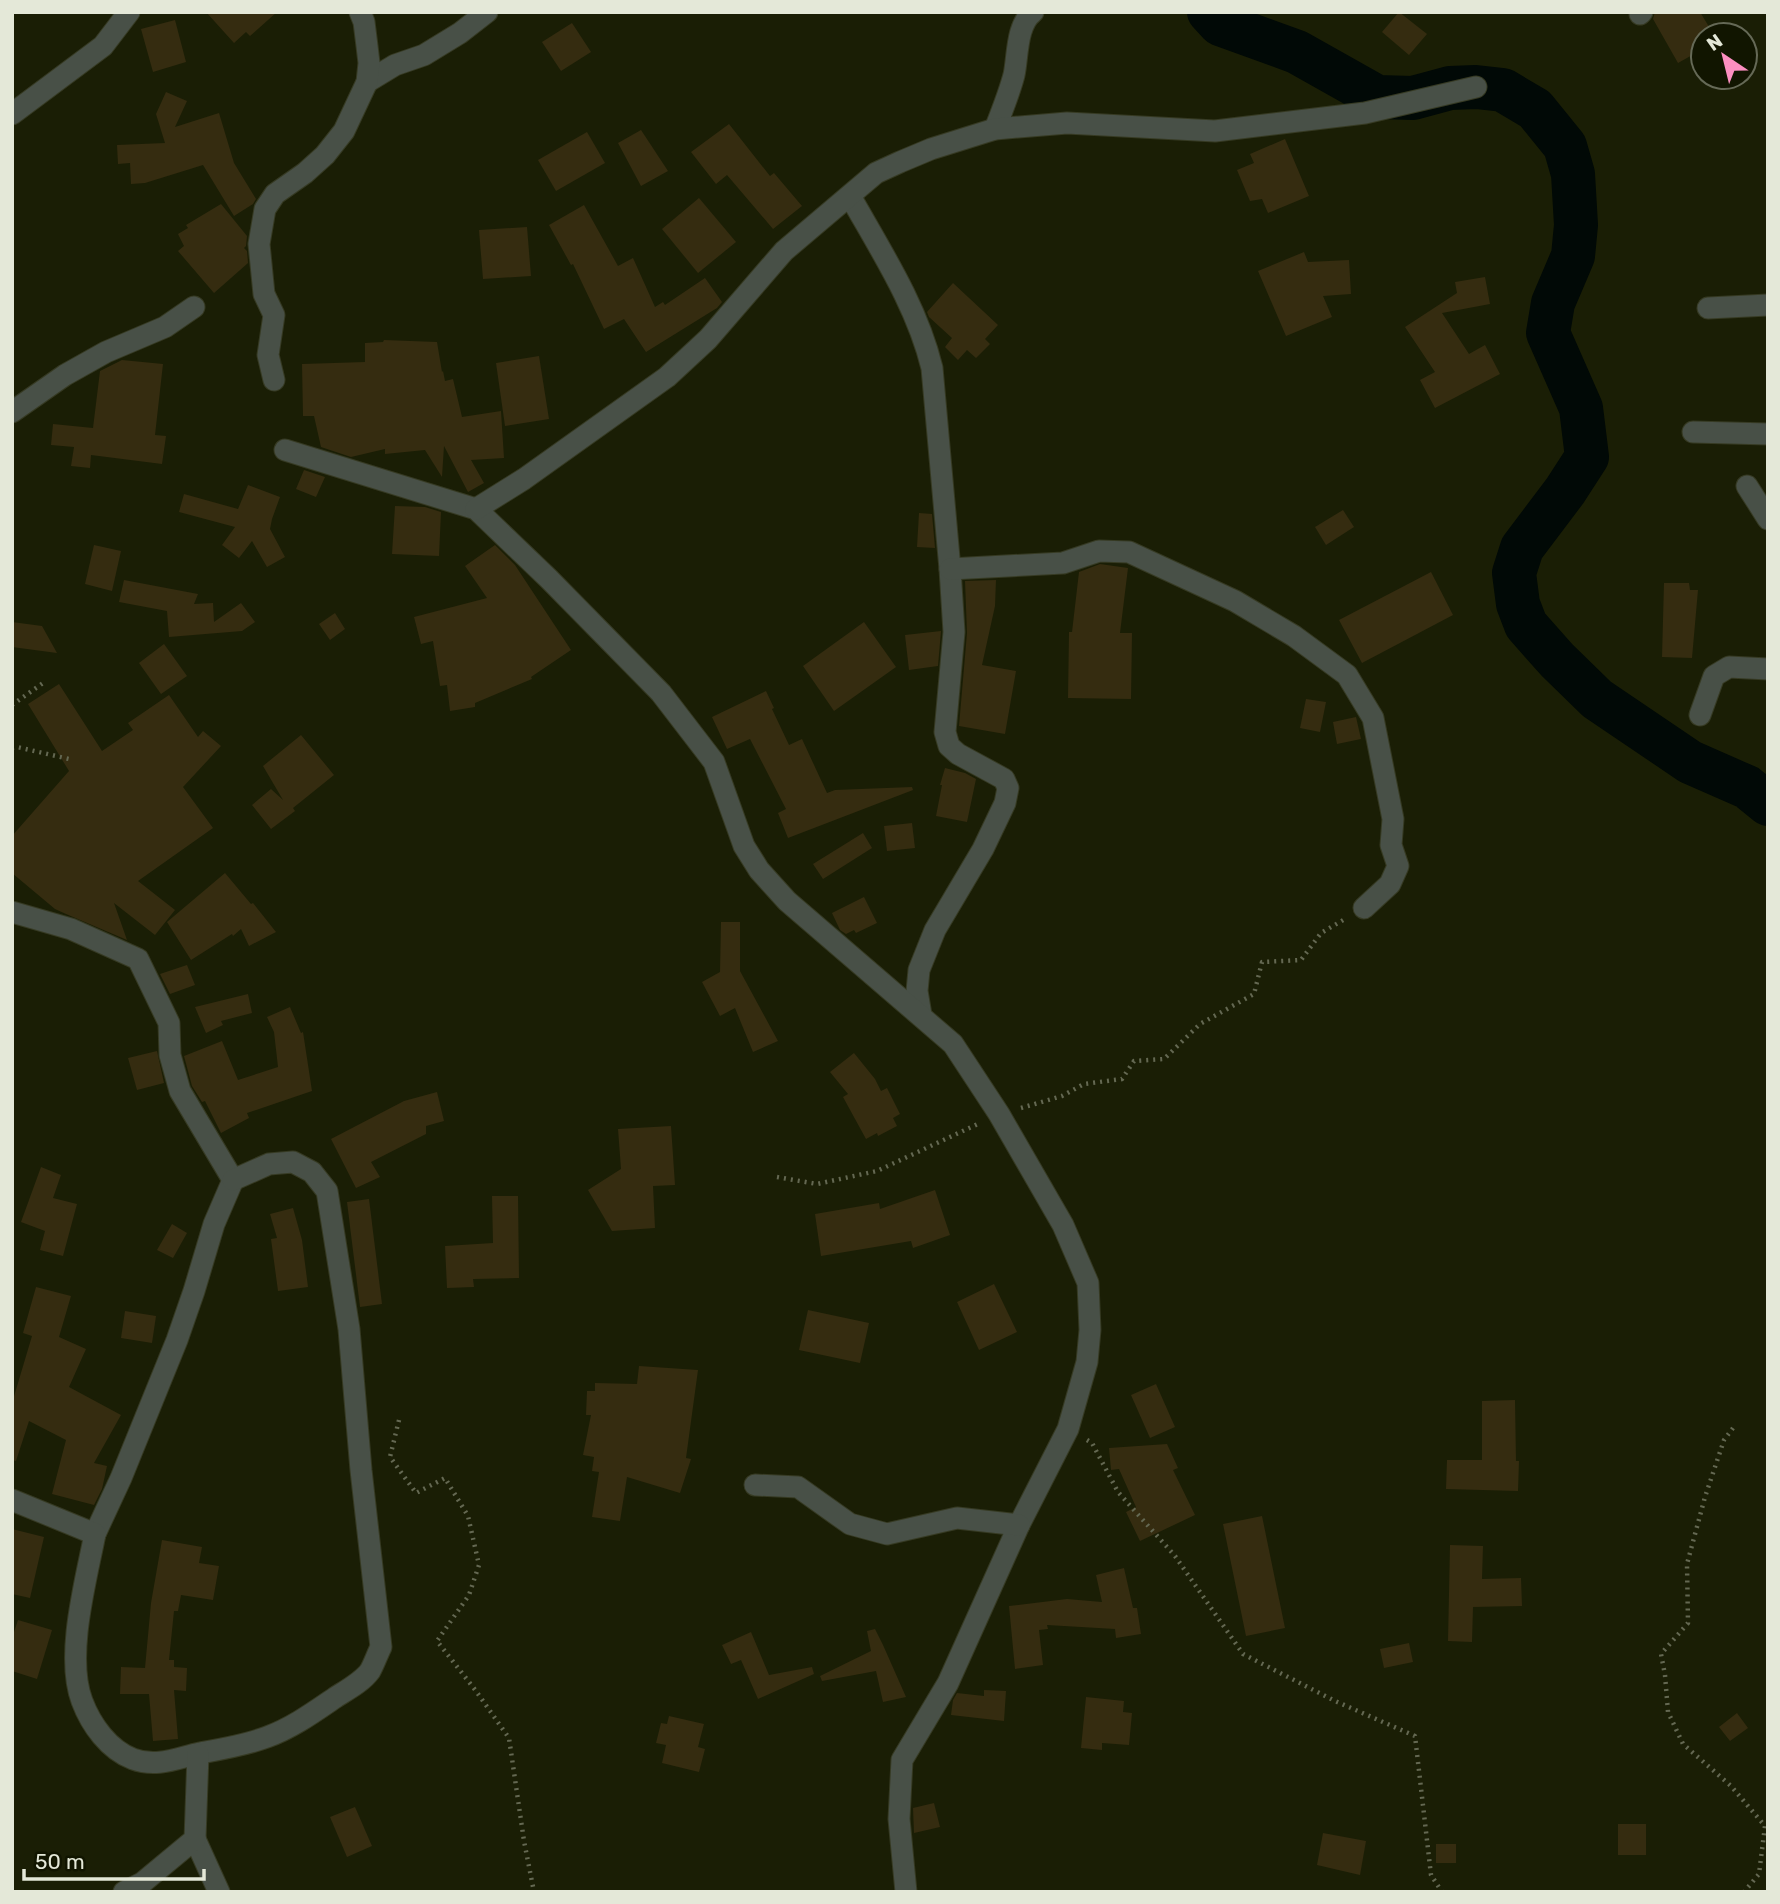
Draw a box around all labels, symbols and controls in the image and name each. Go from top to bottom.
north arrow [1689,21,1759,91]
text: N [1702,29,1727,56]
scale bar [24,1838,205,1882]
text: 50 m [35,1849,85,1874]

